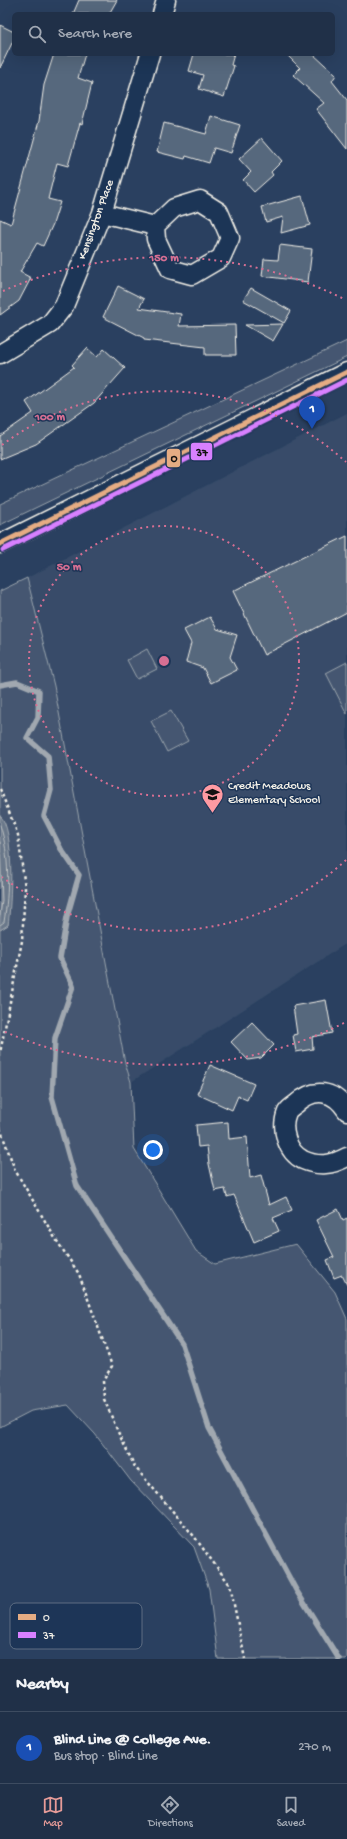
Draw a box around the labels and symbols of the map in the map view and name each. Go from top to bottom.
street label: Kensington Place [76,177,118,262]
text: 150 m [148,252,179,266]
pin: 1 [299,396,325,429]
text: 100 m [34,411,65,425]
line badge: 37 [190,442,213,461]
line badge: O [166,448,181,468]
text: 37 [195,448,209,460]
text: O [171,454,178,466]
text: 50 m [57,561,82,575]
centre of rings [157,654,171,668]
place label: Credit Meadows Elementary School [228,780,321,808]
school or university icon: Credit Meadows Elementary School [200,781,226,814]
your location [143,1140,163,1160]
legend [10,1603,142,1649]
text: O [43,1613,50,1625]
text: 37 [42,1631,55,1643]

